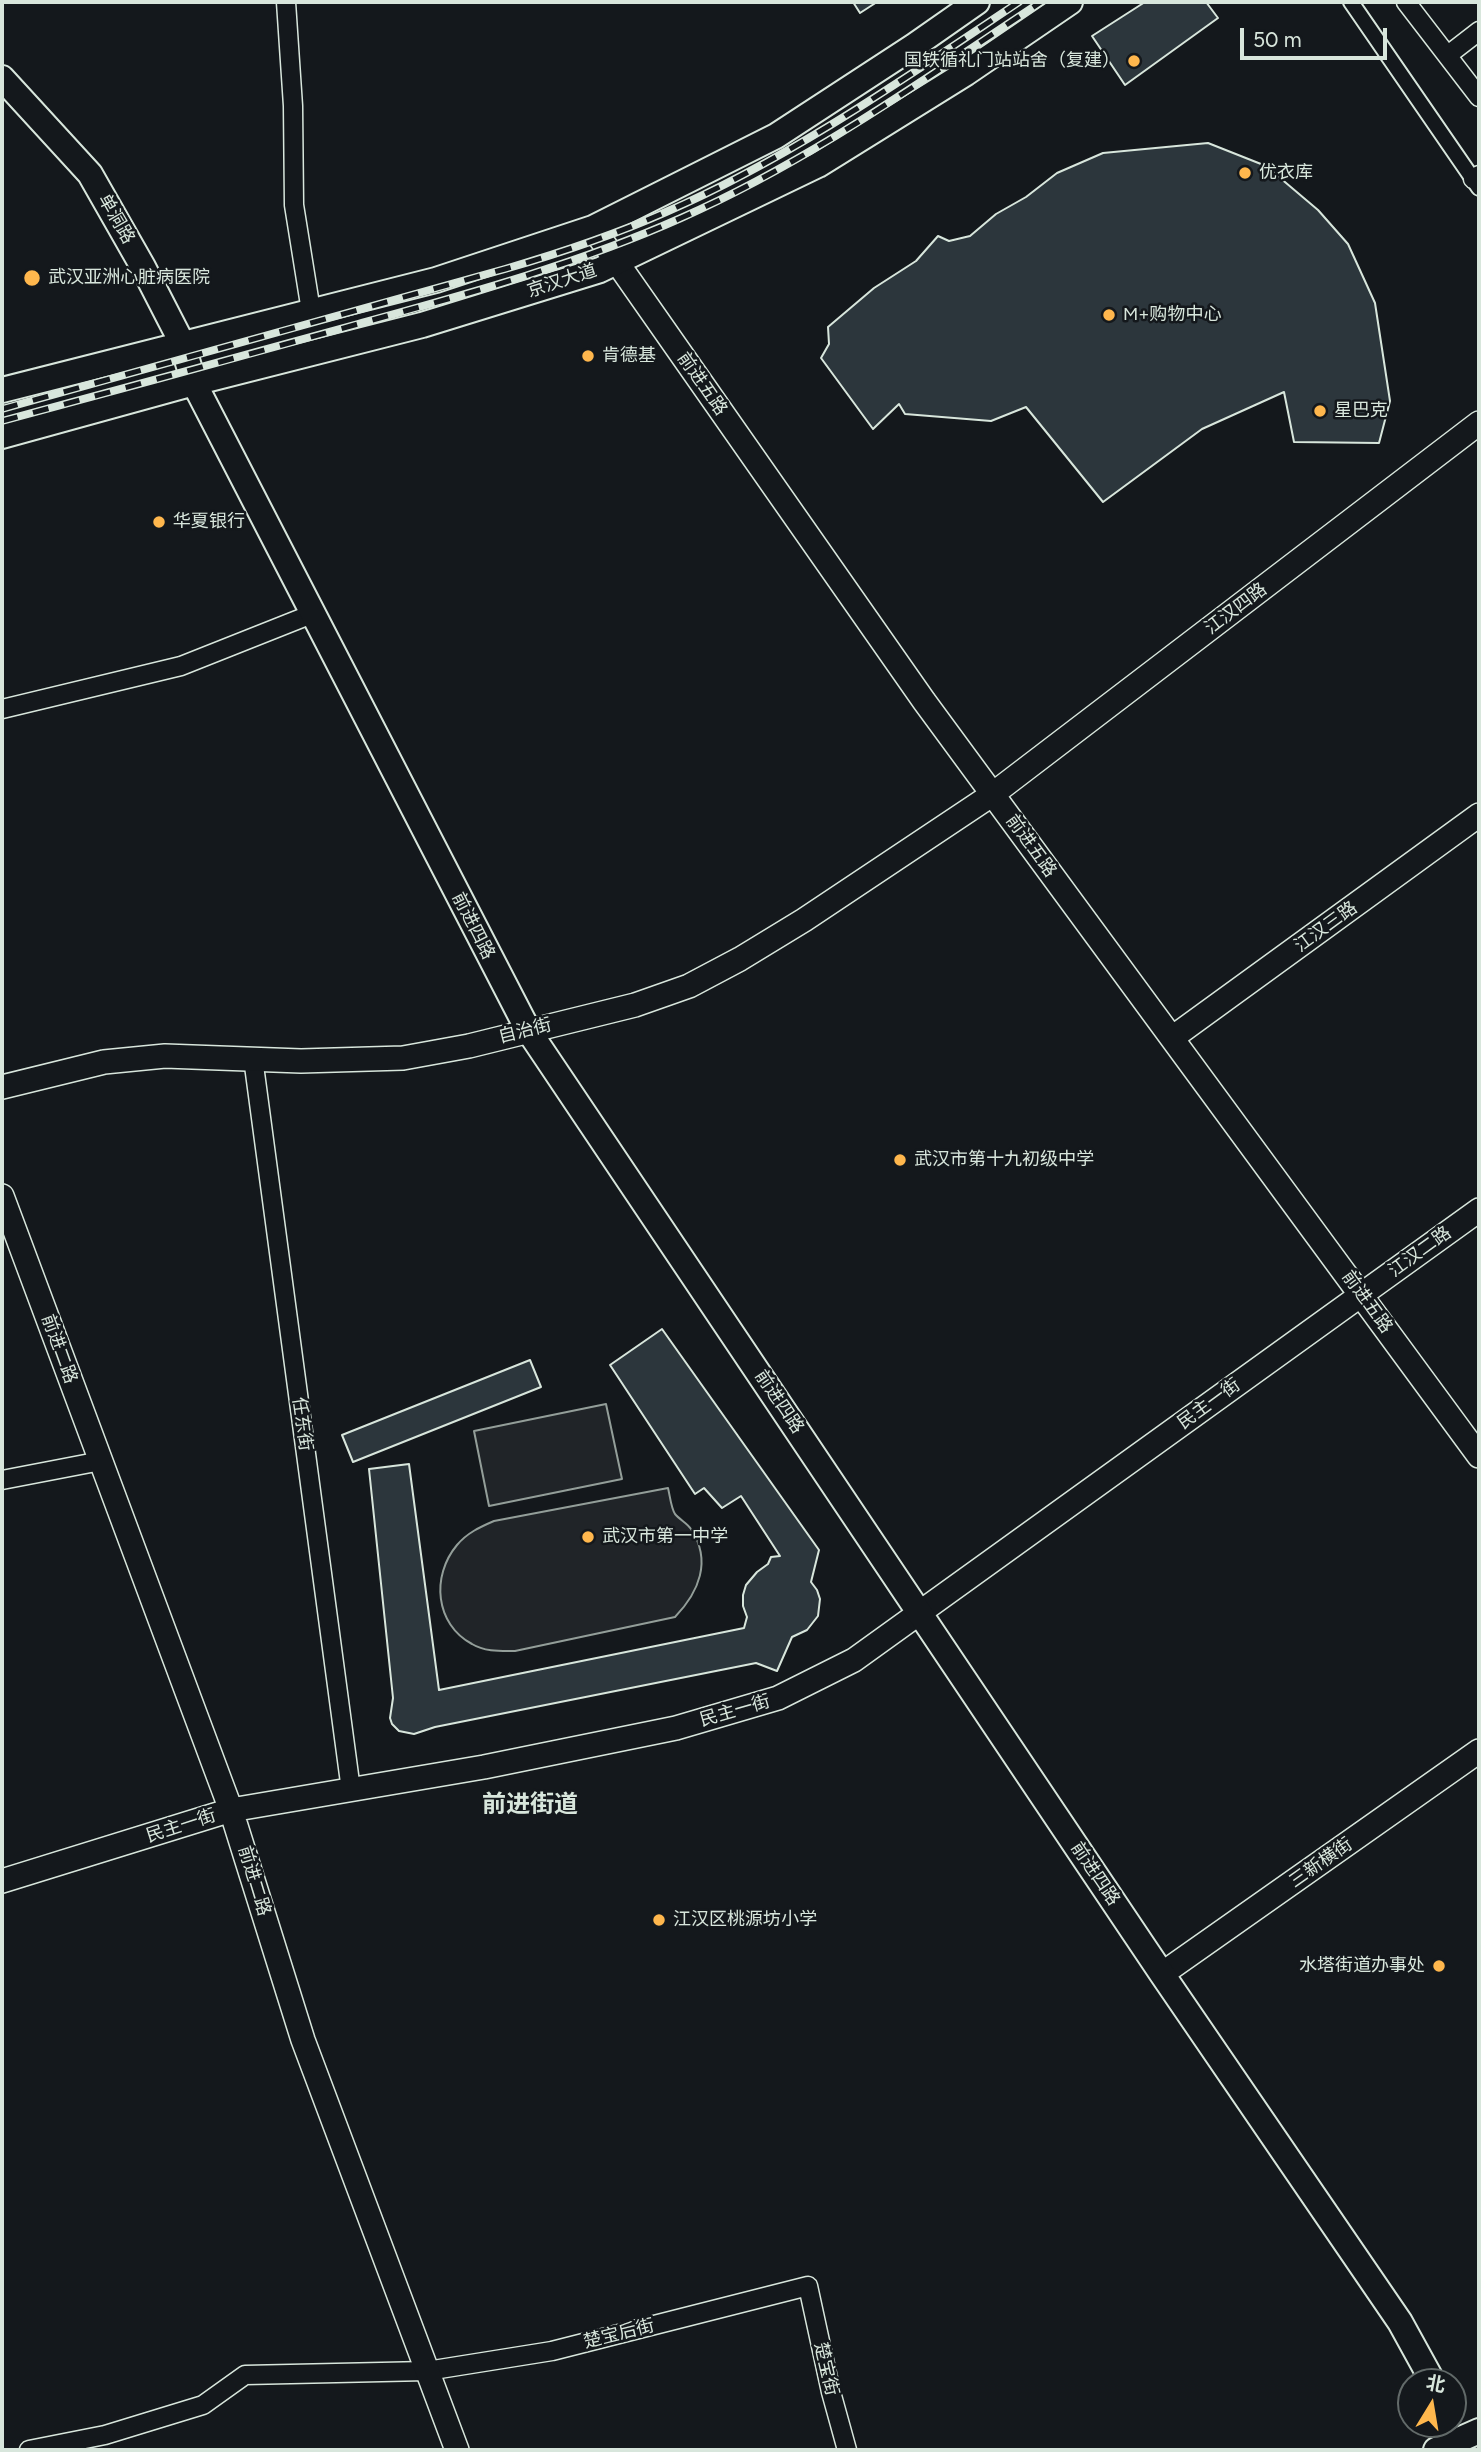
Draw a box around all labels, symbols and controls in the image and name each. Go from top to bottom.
scale bar [1243,14,1390,58]
text: 50 m [1253,27,1302,52]
place label: 国铁循礼门站站舍（复建） [904,50,1120,72]
marker: 国铁循礼门站站舍（复建） [1126,53,1142,69]
place label: 优衣库 [1259,162,1313,184]
marker: 优衣库 [1237,165,1253,181]
street label: 单洞路 [93,190,139,248]
street label: 京汉大道 [524,260,600,302]
place label: 武汉亚洲心脏病医院 [48,267,210,289]
marker: 武汉亚洲心脏病医院 [22,268,42,288]
place label: M+购物中心 [1123,304,1221,326]
marker: M+购物中心 [1101,307,1117,323]
place label: 肯德基 [602,345,656,367]
marker: 肯德基 [580,348,596,364]
street label: 前进五路 [673,348,731,420]
place label: 星巴克 [1334,400,1388,422]
marker: 星巴克 [1312,403,1328,419]
place label: 华夏银行 [173,511,245,533]
marker: 华夏银行 [151,514,167,530]
street label: 江汉四路 [1201,579,1271,639]
street label: 前进五路 [1001,811,1061,881]
street label: 前进四路 [447,889,499,963]
street label: 江汉三路 [1291,897,1361,957]
street label: 自治街 [496,1014,554,1048]
place label: 武汉市第十九初级中学 [914,1149,1094,1171]
marker: 武汉市第十九初级中学 [892,1152,908,1168]
street label: 江汉二路 [1385,1222,1455,1282]
street label: 前进五路 [1337,1267,1397,1337]
street label: 前进二路 [37,1311,81,1387]
street label: 前进四路 [750,1366,808,1438]
street label: 民主一街 [1174,1374,1244,1434]
street label: 任东街 [288,1396,316,1452]
place label: 武汉市第一中学 [602,1526,728,1548]
marker: 武汉市第一中学 [580,1529,596,1545]
street label: 民主一街 [697,1691,773,1731]
district label: 前进街道 [482,1791,578,1819]
street label: 民主一街 [143,1805,219,1847]
street label: 三新横街 [1285,1834,1357,1892]
street label: 前进四路 [1066,1838,1124,1910]
street label: 前进二路 [233,1843,275,1919]
place label: 江汉区桃源坊小学 [673,1909,817,1931]
marker: 江汉区桃源坊小学 [651,1912,667,1928]
place label: 水塔街道办事处 [1299,1955,1425,1977]
marker: 水塔街道办事处 [1431,1958,1447,1974]
street label: 楚宝后街 [581,2315,657,2353]
street label: 楚宝街 [809,2340,843,2398]
north arrow [1397,2368,1467,2438]
text: 北 [1424,2371,1447,2397]

